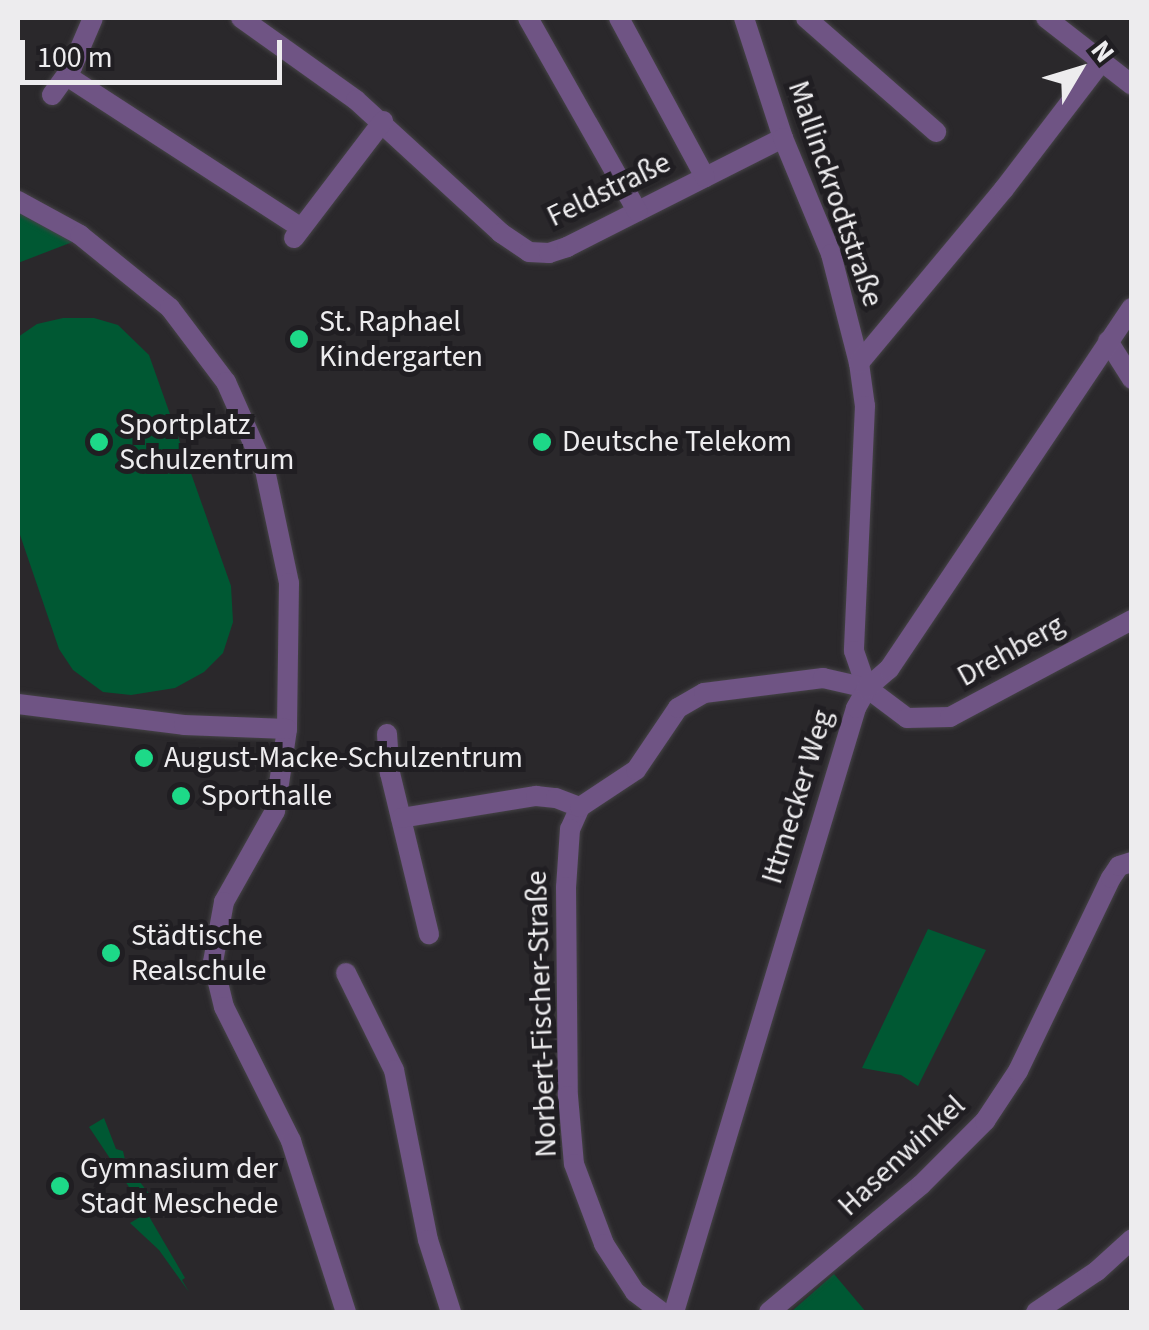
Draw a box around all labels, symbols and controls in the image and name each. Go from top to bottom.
scale bar [25,20,288,82]
north arrow [1029,20,1129,120]
text: N [1081,32,1124,71]
text: 100 m [37,36,113,79]
street label: Mallinckrodtstraße [779,76,891,312]
street label: Feldstraße [541,145,677,235]
place label: St. Raphael Kindergarten [319,304,483,374]
marker: St. Raphael Kindergarten [288,328,310,350]
place label: Sportplatz Schulzentrum [119,407,294,478]
place label: Deutsche Telekom [562,424,792,460]
marker: Sportplatz Schulzentrum [88,431,110,453]
marker: Deutsche Telekom [531,431,553,453]
street label: Drehberg [951,607,1071,695]
street label: Ittmecker Weg [754,706,842,888]
place label: August-Macke-Schulzentrum [164,740,523,776]
marker: August-Macke-Schulzentrum [133,747,155,769]
place label: Sporthalle [201,778,332,814]
marker: Sporthalle [170,785,192,807]
street label: Norbert-Fischer-Straße [519,870,565,1158]
place label: Städtische Realschule [131,918,266,988]
marker: Städtische Realschule [100,942,122,964]
street label: Hasenwinkel [831,1088,973,1224]
place label: Gymnasium der Stadt Meschede [80,1151,278,1222]
marker: Gymnasium der Stadt Meschede [49,1175,71,1197]

